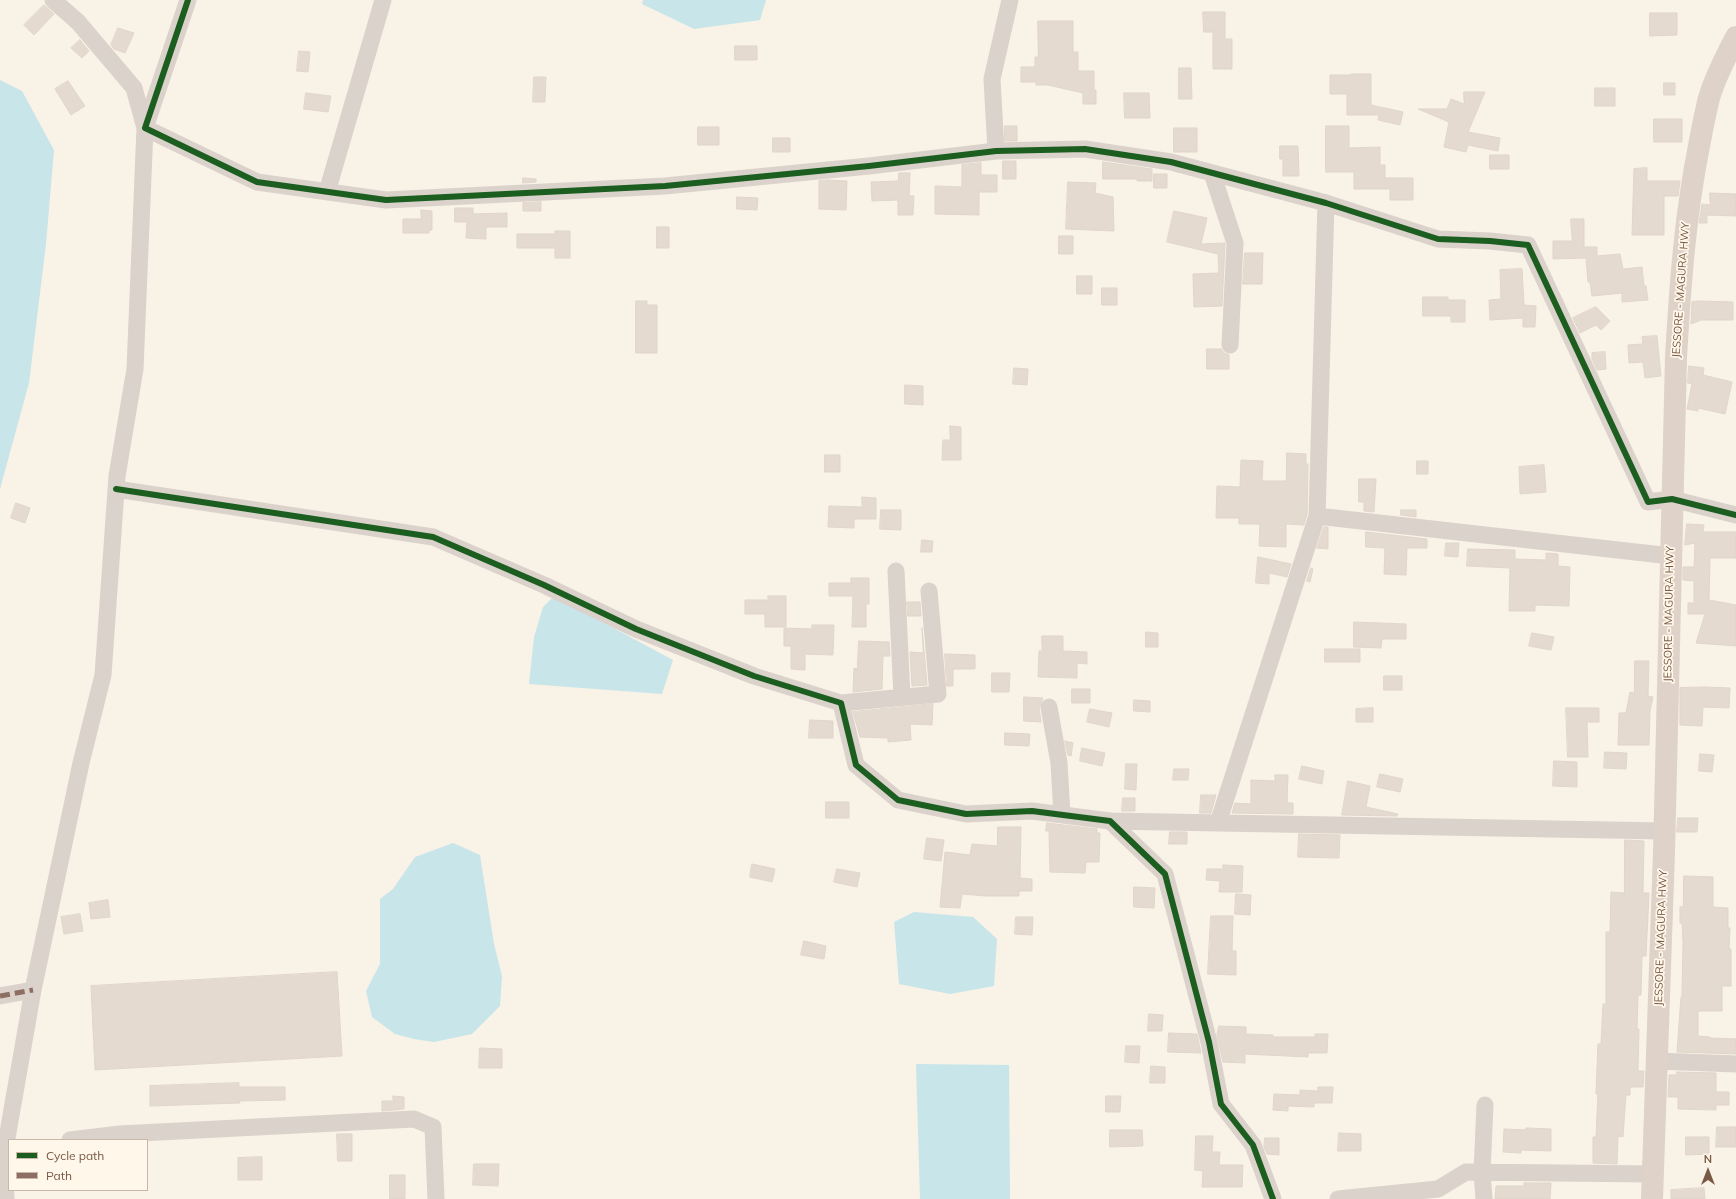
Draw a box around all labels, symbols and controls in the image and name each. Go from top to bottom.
street label: JESSORE - MAGURA HWY [1670,222,1692,358]
street label: JESSORE - MAGURA HWY [1661,546,1677,682]
street label: JESSORE - MAGURA HWY [1652,870,1670,1006]
legend [8,1139,148,1191]
text: Cycle path [46,1148,104,1163]
north arrow [1688,1151,1728,1191]
text: N [1704,1152,1712,1166]
text: Path [46,1168,72,1183]

